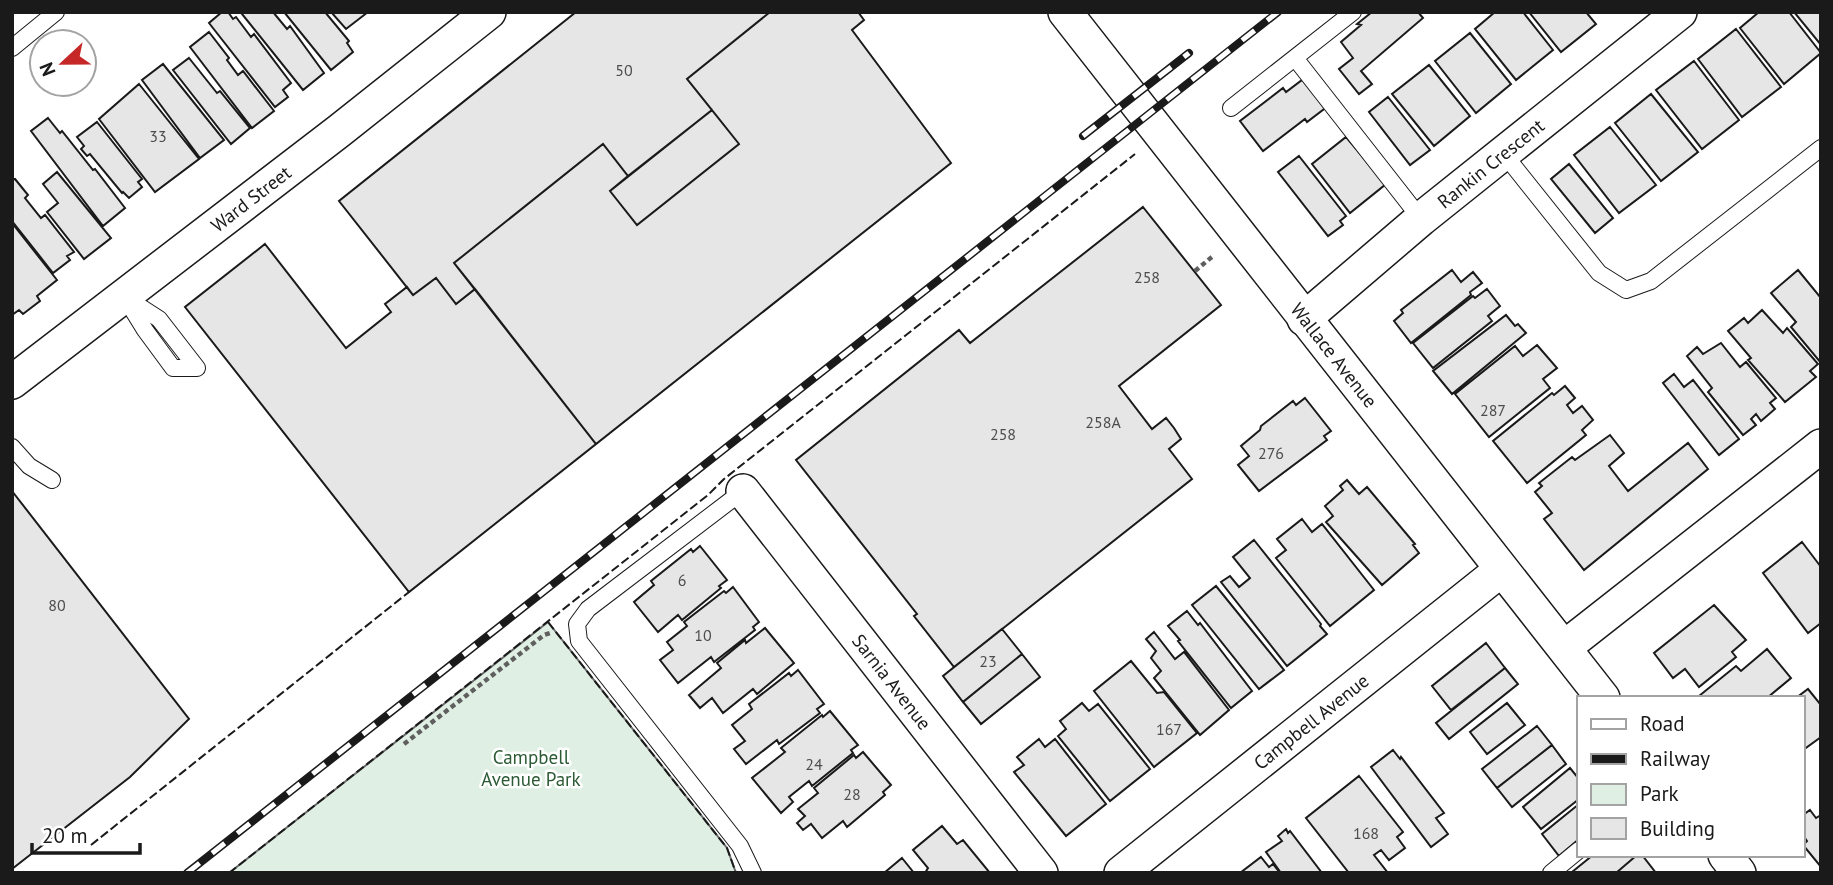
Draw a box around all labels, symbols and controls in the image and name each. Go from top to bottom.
north arrow [28,28,98,98]
text: N [34,59,61,80]
house number: 50 [615,60,633,80]
street label: Rankin Crescent [1432,113,1549,213]
house number: 33 [149,126,167,146]
street label: Ward Street [206,160,296,237]
house number: 258 [1134,267,1160,287]
street label: Wallace Avenue [1286,298,1383,412]
house number: 287 [1480,400,1506,420]
house number: 258A [1085,412,1121,432]
house number: 258 [990,424,1016,444]
house number: 276 [1258,443,1284,463]
house number: 6 [678,570,686,590]
house number: 80 [48,595,66,615]
house number: 10 [694,625,712,645]
street label: Sarnia Avenue [847,629,937,734]
house number: 23 [979,651,997,671]
street label: Campbell Avenue [1249,668,1373,775]
legend [1577,696,1805,857]
text: Road [1640,710,1684,737]
house number: 167 [1156,719,1182,739]
park label: Campbell Avenue Park [481,745,581,791]
text: Railway [1640,745,1710,772]
house number: 24 [805,754,823,774]
text: Park [1640,780,1679,807]
house number: 28 [843,784,861,804]
scale bar [32,812,140,856]
text: Building [1640,815,1715,842]
text: 20 m [42,822,88,849]
house number: 168 [1353,823,1379,843]

